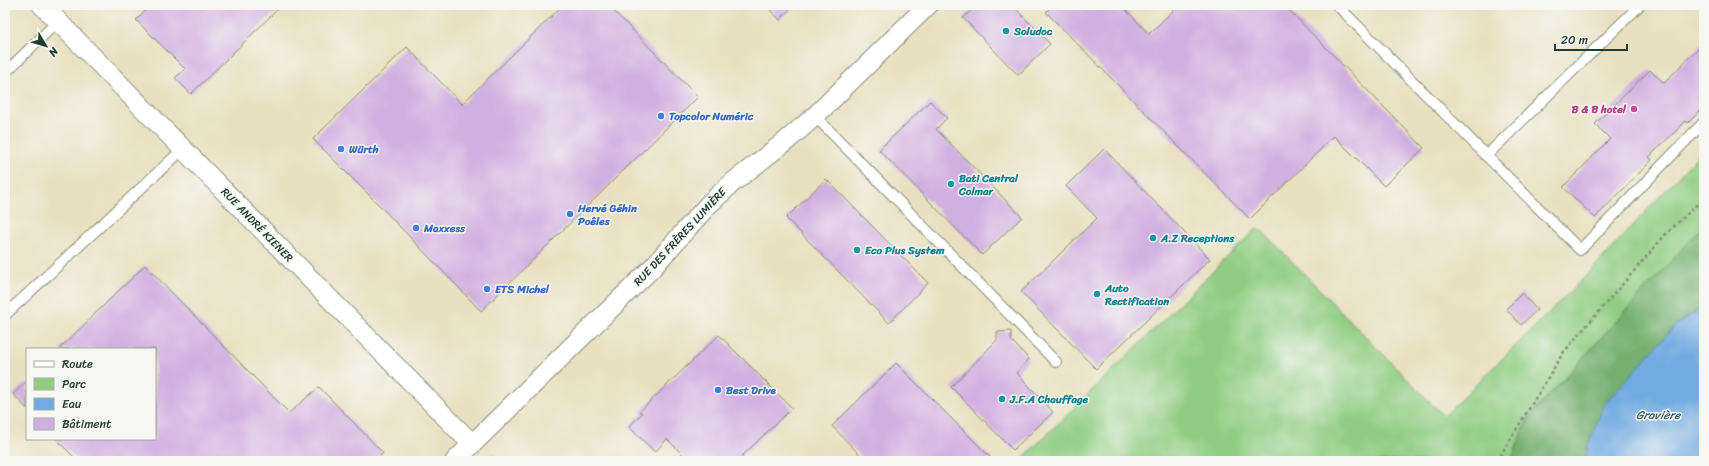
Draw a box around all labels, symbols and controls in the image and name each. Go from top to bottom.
place label: Soludoc [1013,22,1053,41]
north arrow [26,26,66,66]
marker: Soludoc [1001,26,1011,36]
scale bar [1555,26,1627,52]
text: 20 m [1561,29,1588,51]
text: N [43,42,64,61]
place label: B & B hotel [1572,100,1627,119]
marker: B & B hotel [1629,104,1639,114]
place label: Topcolor Numéric [669,107,754,126]
marker: Topcolor Numéric [656,111,666,121]
place label: Würth [349,140,379,159]
marker: Würth [336,144,346,154]
place label: Bati Central Colmar [958,169,1019,201]
marker: Bati Central Colmar [946,179,956,189]
street label: RUE ANDRÉ KIENER [216,183,298,267]
street label: RUE DES FRÈRES LUMIÈRE [629,183,732,291]
place label: Hervé Géhin Poêles [577,199,637,231]
marker: Hervé Géhin Poêles [565,209,575,219]
place label: Maxxess [423,219,466,238]
marker: Maxxess [411,223,421,233]
place label: A.Z Receptions [1160,229,1235,248]
marker: A.Z Receptions [1148,233,1158,243]
place label: Eco Plus System [865,241,945,260]
marker: Eco Plus System [852,245,862,255]
place label: Auto Rectification [1104,279,1169,311]
place label: ETS Michel [495,280,550,299]
marker: ETS Michel [482,284,492,294]
marker: Auto Rectification [1092,289,1102,299]
legend [26,348,156,440]
text: Route [62,353,93,375]
text: Parc [62,373,86,395]
place label: Best Drive [726,381,777,400]
marker: Best Drive [713,385,723,395]
place label: J.F.A Chauffage [1009,390,1088,409]
text: Eau [62,393,82,415]
marker: J.F.A Chauffage [997,394,1007,404]
water label: Gravière [1636,404,1681,426]
text: Bâtiment [62,413,111,435]

